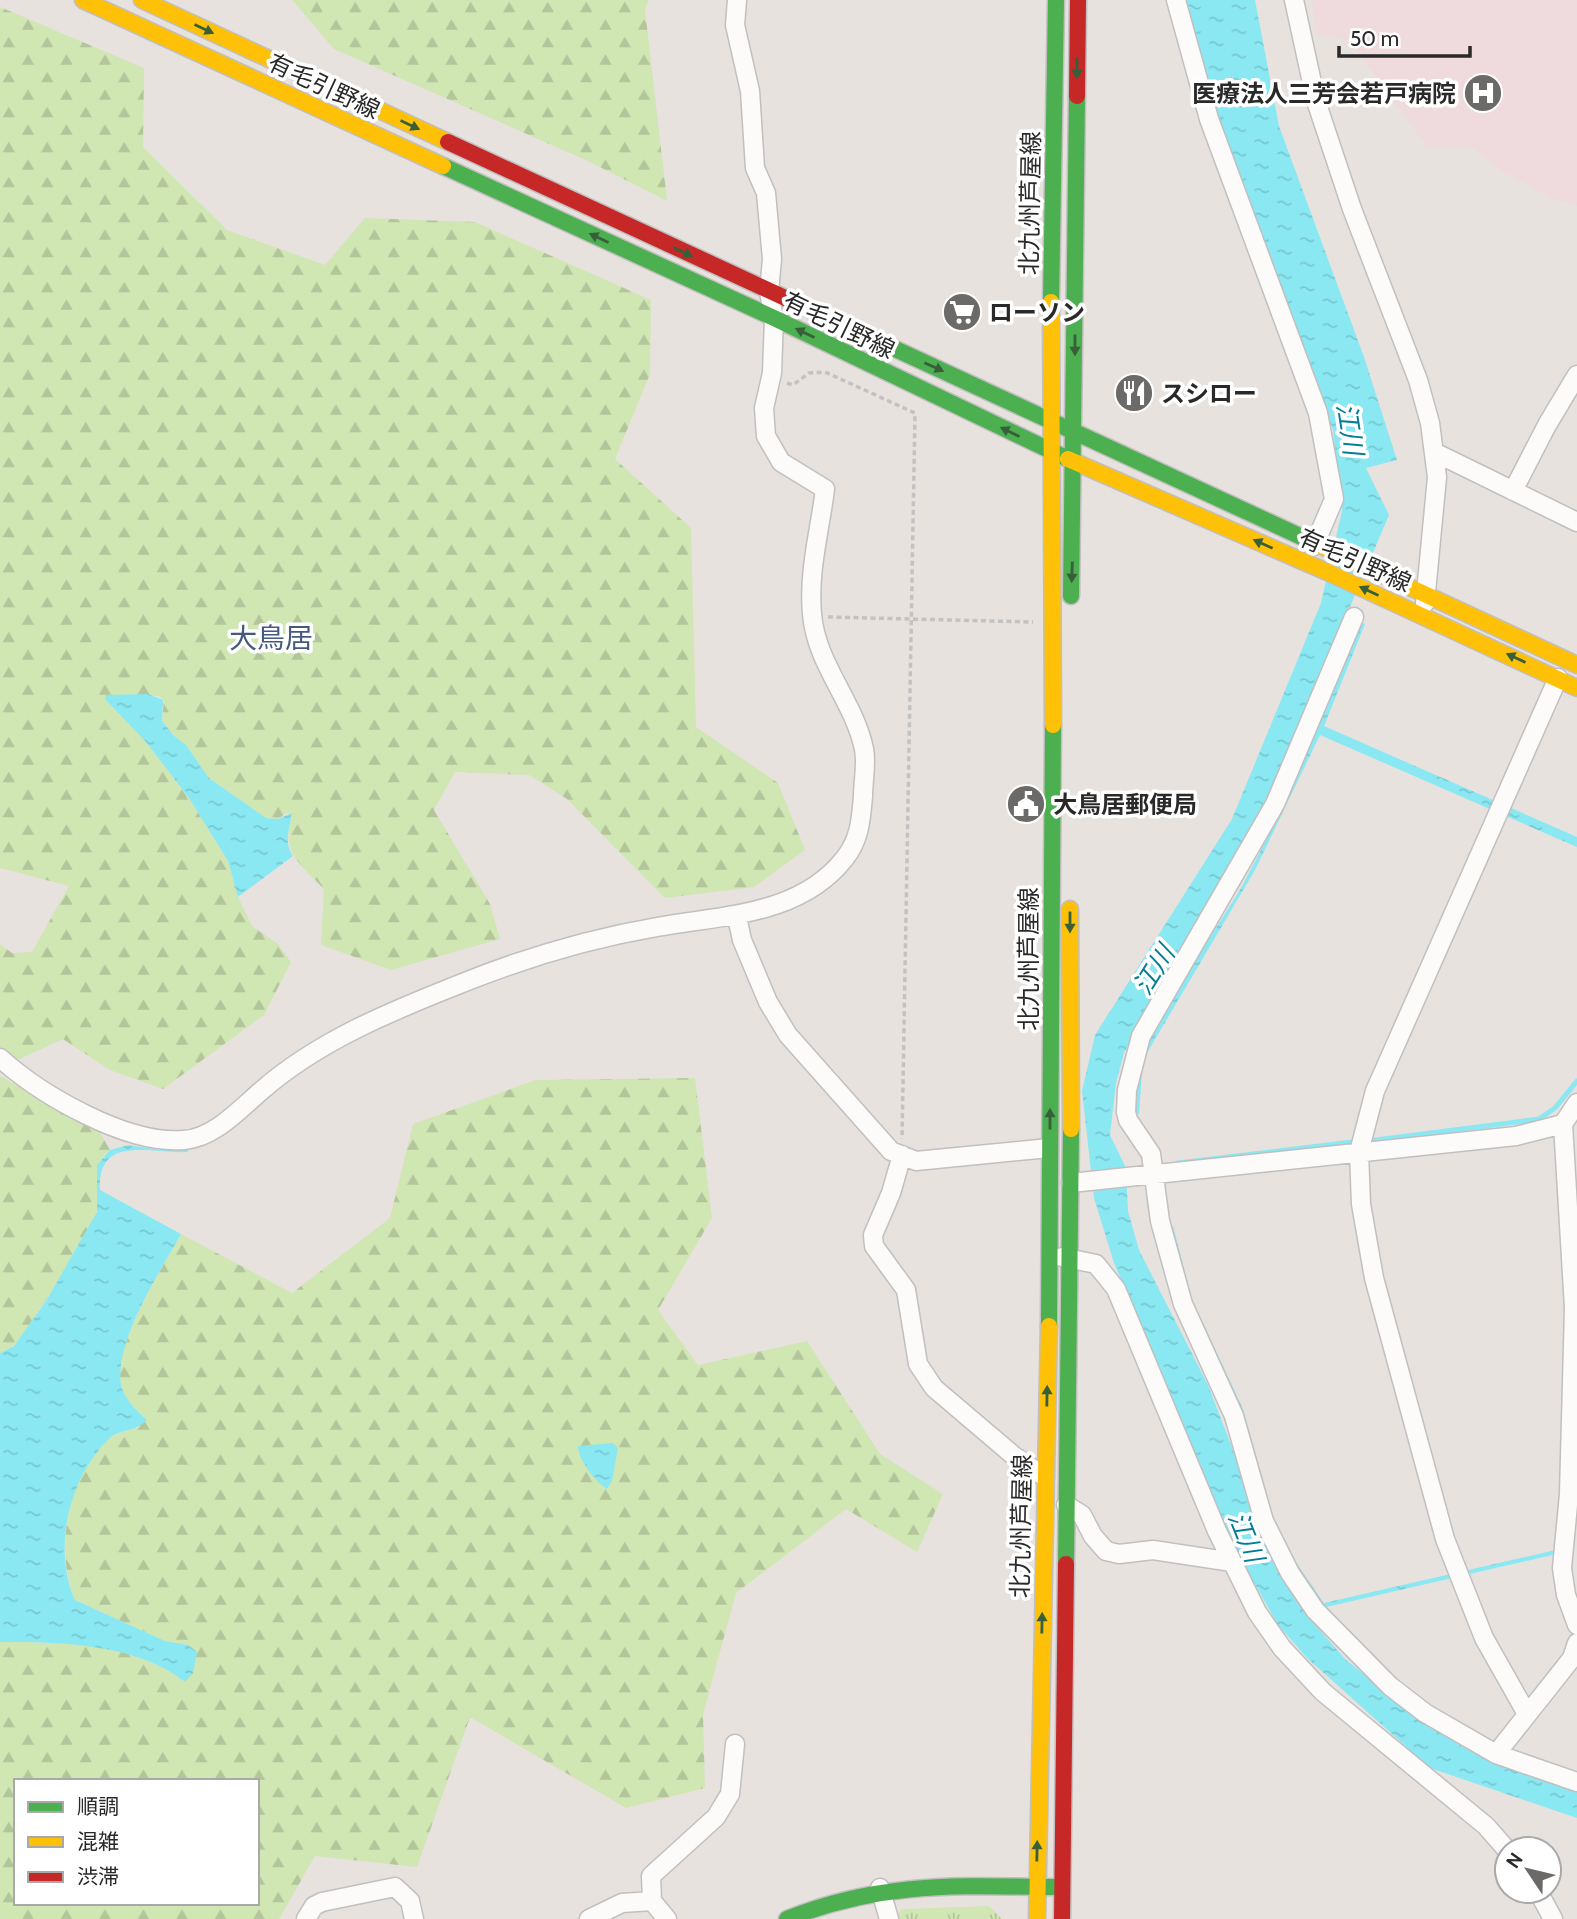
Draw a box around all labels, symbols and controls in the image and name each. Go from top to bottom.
scale bar [1339,14,1470,58]
one-way arrow [194,23,214,35]
text: 50 m [1350,26,1399,51]
street label: 有毛引野線 [263,48,385,124]
one-way arrow [1071,57,1083,79]
hospital icon: 医療法人三芳会若戸病院 [1462,72,1504,114]
place label: 医療法人三芳会若戸病院 [1192,79,1456,108]
one-way arrow [400,119,420,131]
street label: 北九州芦屋線 [1014,131,1046,275]
one-way arrow [589,232,609,243]
one-way arrow [673,246,693,258]
street label: 有毛引野線 [779,286,899,364]
supermarket icon: ローソン [941,291,983,333]
place label: ローソン [989,298,1085,327]
one-way arrow [795,328,815,339]
one-way arrow [1069,334,1081,356]
one-way arrow [924,361,944,373]
restaurant icon: スシロー [1113,372,1155,414]
place label: スシロー [1161,379,1257,408]
water label: 江川 [1330,401,1370,460]
one-way arrow [1000,426,1020,438]
street label: 有毛引野線 [1294,522,1416,598]
one-way arrow [1253,538,1273,550]
one-way arrow [1066,561,1077,583]
one-way arrow [1359,585,1379,597]
district label: 大鳥居 [229,621,313,655]
one-way arrow [1505,652,1526,663]
public building icon: 大鳥居郵便局 [1005,783,1047,825]
place label: 大鳥居郵便局 [1053,790,1197,819]
street label: 北九州芦屋線 [1014,887,1043,1031]
one-way arrow [1065,911,1076,933]
water label: 江川 [1127,937,1183,1001]
one-way arrow [1044,1108,1055,1130]
one-way arrow [1041,1385,1052,1407]
street label: 北九州芦屋線 [1005,1454,1037,1598]
water label: 江川 [1221,1507,1272,1570]
one-way arrow [1036,1612,1047,1634]
legend [14,1779,259,1905]
text: 順調 [77,1794,119,1819]
text: 混雑 [77,1829,119,1854]
north arrow [1493,1835,1563,1905]
one-way arrow [1031,1840,1042,1862]
text: N [1501,1848,1528,1873]
text: 渋滞 [77,1864,119,1889]

